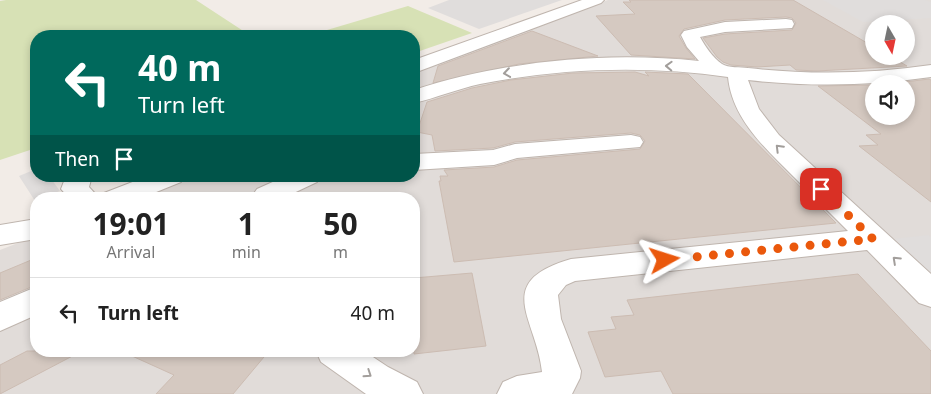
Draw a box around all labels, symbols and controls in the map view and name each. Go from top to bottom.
north arrow [865,15,915,65]
map controls [865,15,915,125]
text: 40 m [138,44,221,91]
icon: left [55,50,120,115]
one-way arrow [665,61,672,71]
one-way arrow [502,67,510,78]
button: sound [865,75,915,125]
text: Turn left [138,89,225,119]
one-way arrow [775,144,784,153]
icon: arrive [110,145,138,173]
text: Then [55,146,100,172]
pin [800,168,842,210]
icon: arrive [807,175,835,203]
text: 19:01 [92,203,169,244]
text: 1 [238,203,255,244]
text: 50 [323,203,358,244]
position arrow [638,233,690,285]
text: Arrival [107,241,155,263]
text: min [232,241,261,263]
text: m [333,241,348,263]
one-way arrow [892,257,901,266]
icon: left [55,299,83,327]
text: Turn left [98,300,179,326]
text: 40 m [351,300,395,326]
one-way arrow [362,368,372,377]

